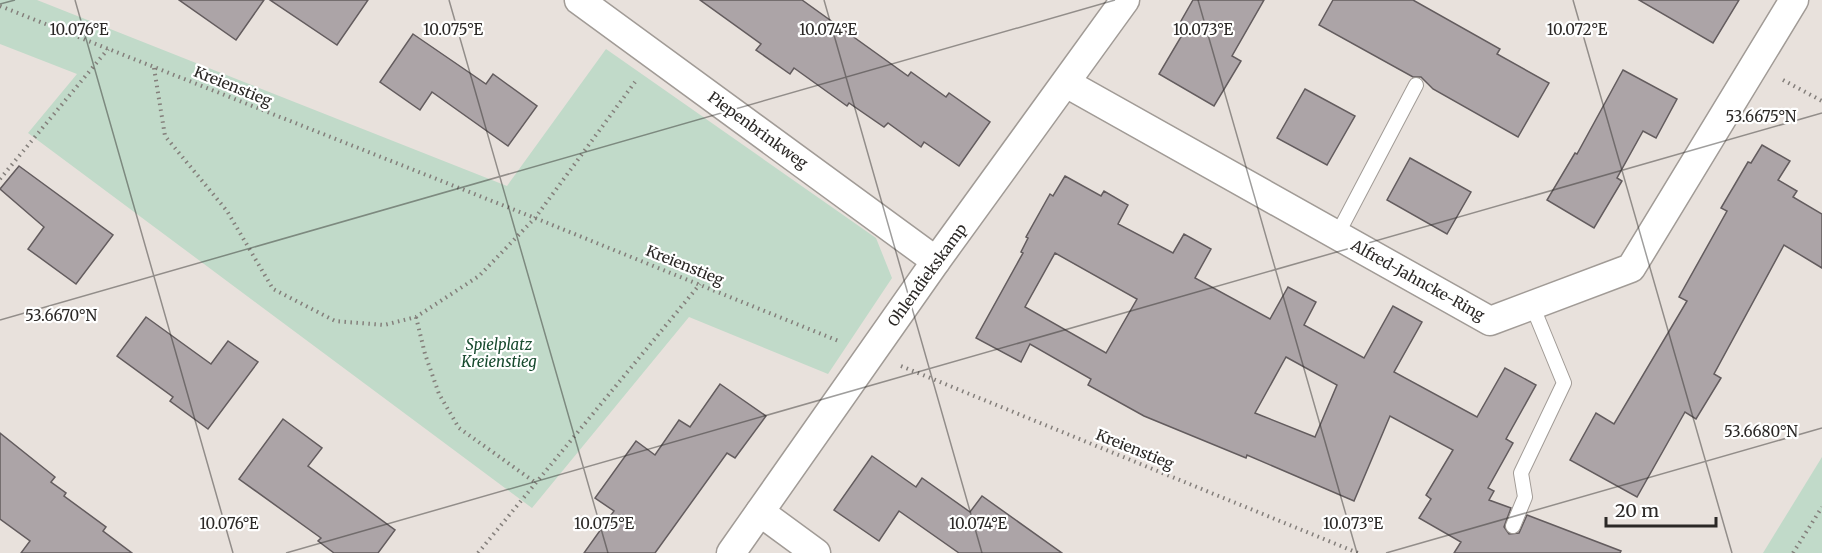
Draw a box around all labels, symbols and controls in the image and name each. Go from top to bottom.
text: 10.076°E [49,20,109,39]
text: 10.075°E [423,20,483,39]
text: 10.074°E [799,20,858,39]
text: 10.073°E [1173,20,1233,39]
text: 10.072°E [1547,20,1608,39]
street label: Kreienstieg [191,62,275,110]
street label: Piepenbrinkweg [704,87,812,173]
text: 53.6675°N [1726,107,1797,126]
street label: Ohlendiekskamp [883,220,971,330]
street label: Alfred-Jahncke-Ring [1347,235,1488,325]
street label: Kreienstieg [643,241,727,289]
text: 53.6670°N [25,306,97,325]
park label: Spielplatz Kreienstieg [460,335,537,371]
text: 53.6680°N [1724,422,1798,441]
street label: Kreienstieg [1093,425,1177,473]
scale bar [1606,490,1716,528]
text: 20 m [1615,499,1659,522]
text: 10.076°E [199,514,259,533]
text: 10.075°E [574,514,634,533]
text: 10.074°E [949,514,1008,533]
text: 10.073°E [1323,514,1383,533]

